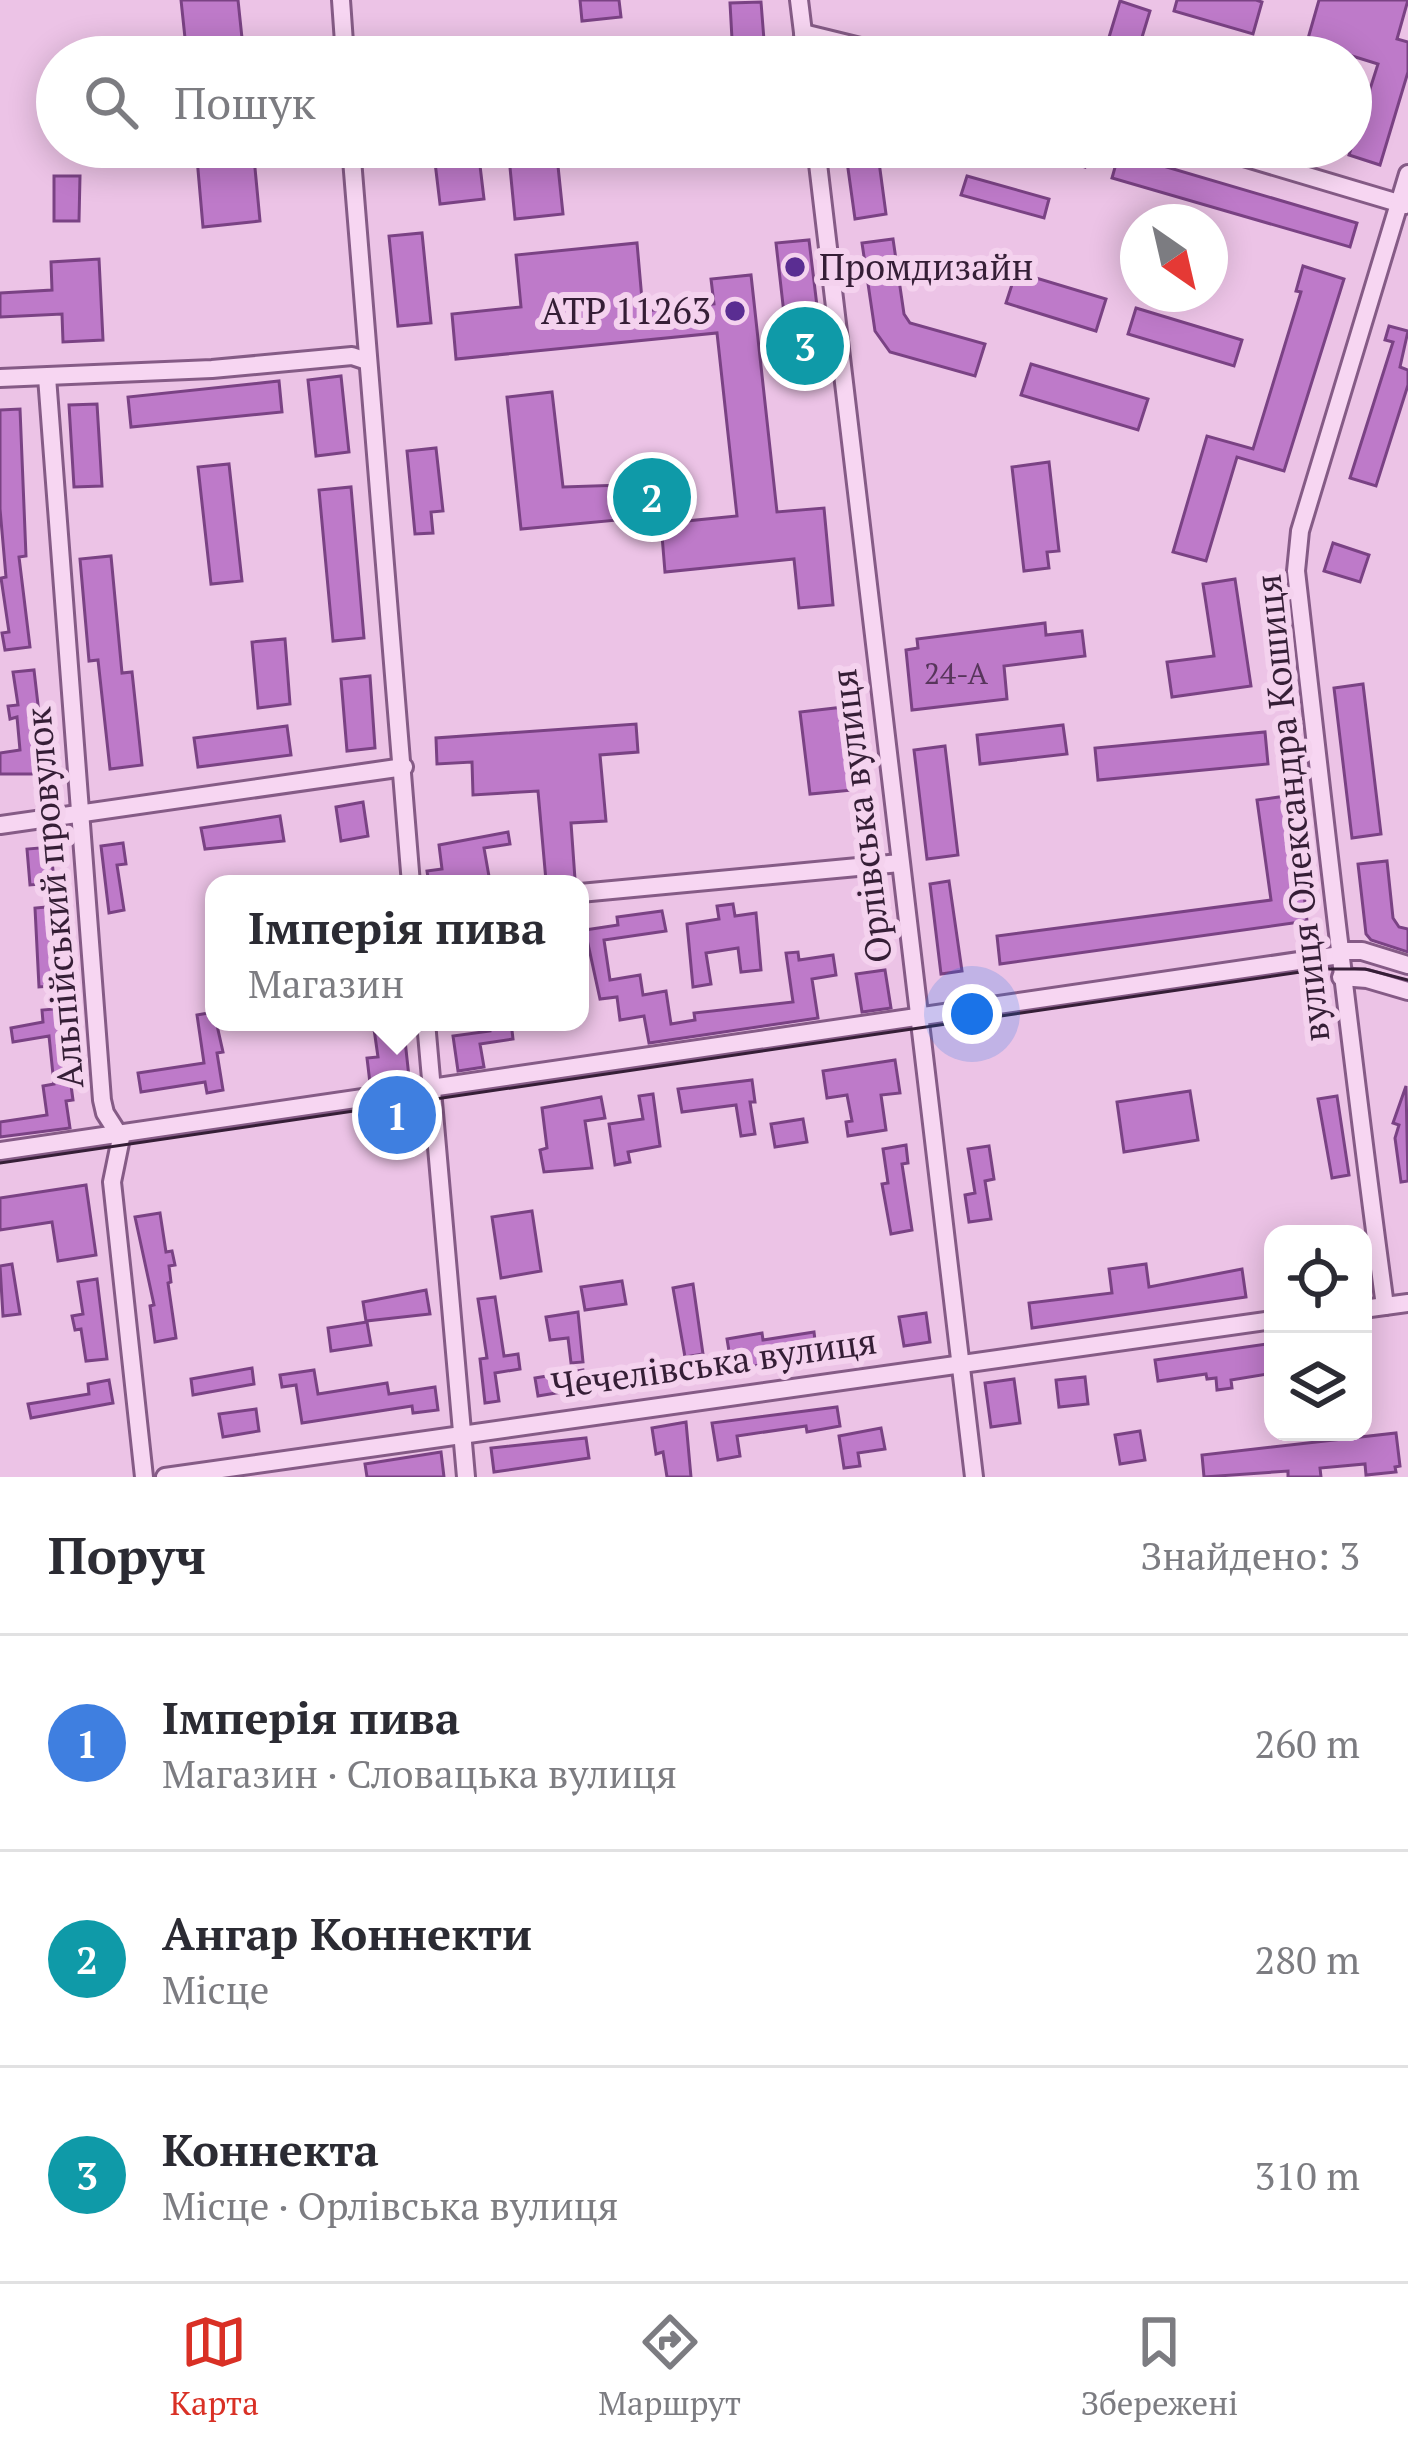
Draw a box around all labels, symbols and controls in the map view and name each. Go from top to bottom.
search box [36,36,1372,168]
icon: search [78,69,144,135]
text: Пошук [174,72,316,132]
north arrow [1120,204,1228,312]
place label: Промдизайн [819,243,1034,290]
marker: Промдизайн [782,254,808,280]
place label: ATP 11263 [541,287,711,334]
marker: ATP 11263 [722,298,748,324]
pin: 3 [766,301,844,391]
pin: 2 [613,452,691,542]
street label: вулиця Олександра Кошиця [1244,572,1339,1044]
house number: 24-А [924,653,989,693]
street label: Орлівська вулиця [819,666,902,966]
street label: Альпійський провулок [13,705,94,1090]
popup [205,875,589,1031]
text: Імперія пива [248,897,546,957]
text: Магазин [248,957,404,1009]
your location [942,984,1002,1044]
pin: 1 [358,1070,436,1160]
map controls [1264,1225,1372,1441]
button: locate [1264,1225,1372,1333]
street label: Чечелівська вулиця [548,1316,880,1409]
button: layers [1264,1333,1372,1441]
text: Поруч [48,1521,206,1589]
text: Знайдено: 3 [1141,1529,1360,1581]
text: Імперія пива [162,1687,460,1747]
text: 1 [76,1717,98,1769]
text: 260 m [1255,1717,1360,1769]
text: Магазин · Словацька вулиця [162,1747,677,1799]
text: Ангар Коннекти [162,1903,532,1963]
text: 2 [76,1933,98,1985]
text: 280 m [1255,1933,1360,1985]
text: Місце [162,1963,269,2015]
text: Коннекта [162,2119,379,2179]
text: 3 [76,2149,98,2201]
text: 310 m [1255,2149,1360,2201]
text: Місце · Орлівська вулиця [162,2179,618,2231]
tab: Карта [170,2309,259,2424]
tab: Маршрут [598,2309,741,2424]
tab: Збережені [1081,2309,1238,2424]

